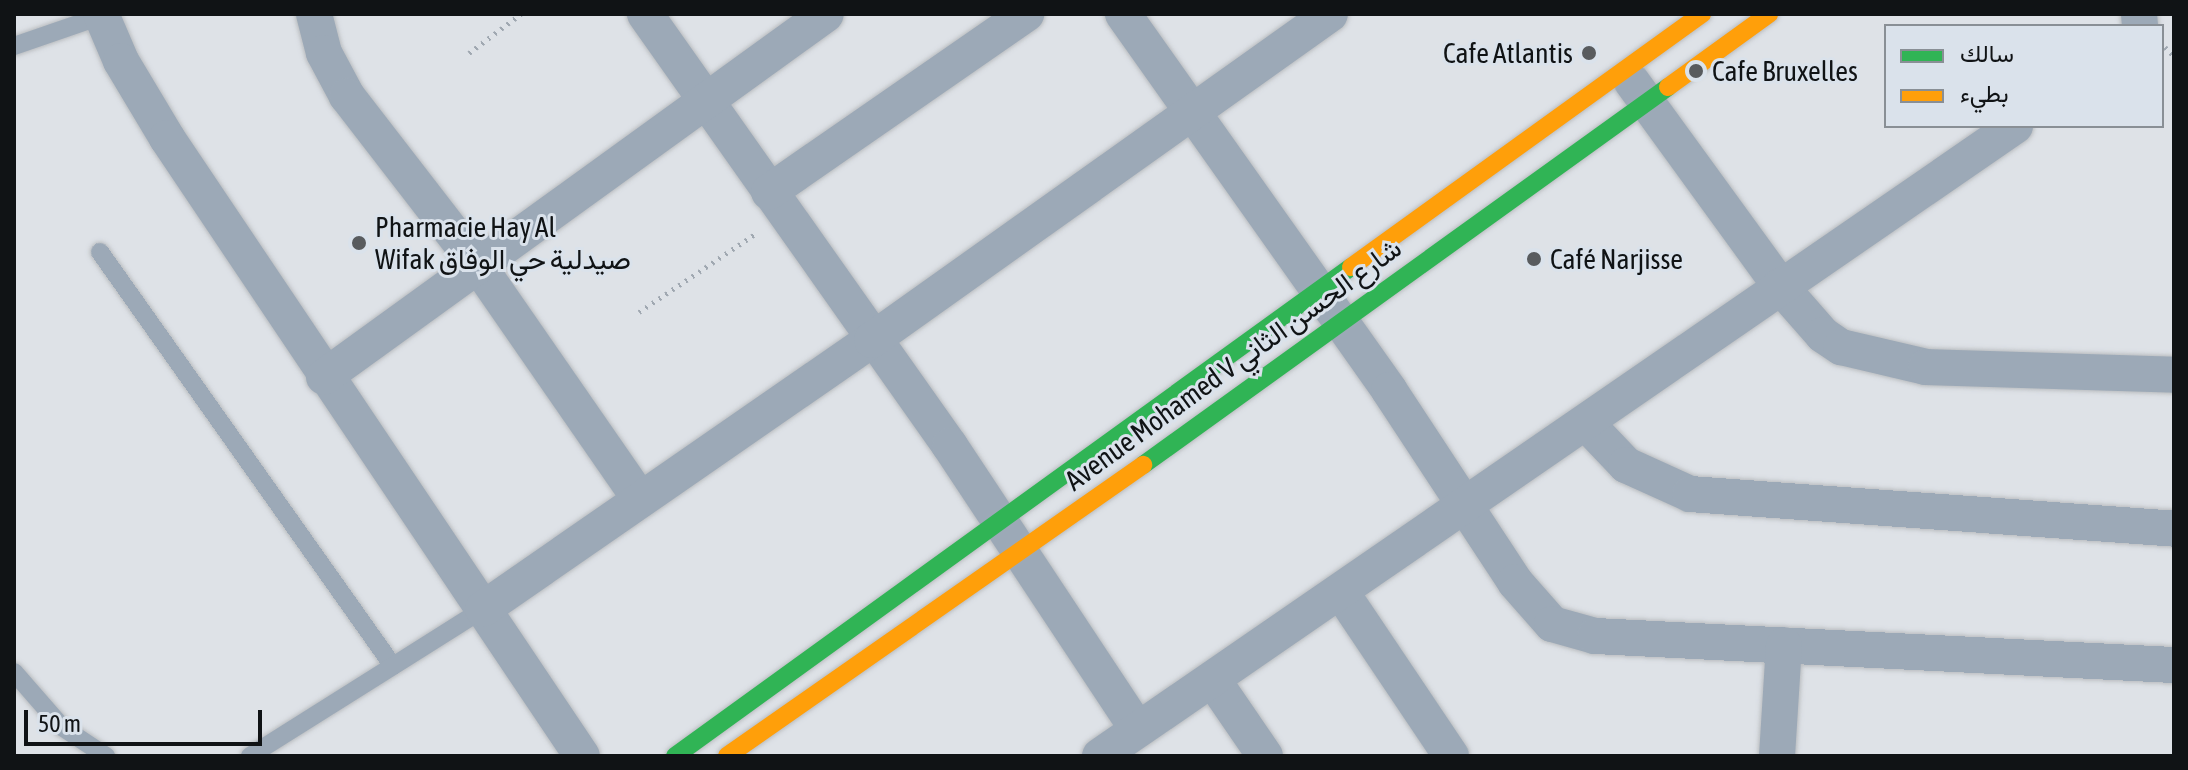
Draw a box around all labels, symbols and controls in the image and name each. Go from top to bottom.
legend [1884,24,2164,128]
place label: Cafe Atlantis [1443,36,1573,70]
text: سالك [1960,40,2014,67]
marker: Cafe Atlantis [1580,44,1598,62]
place label: Cafe Bruxelles [1712,54,1858,88]
marker: Cafe Bruxelles [1687,62,1705,80]
text: بطيء [1960,80,2009,107]
place label: Pharmacie Hay Al Wifak صيدلية حي الوفاق [375,210,631,276]
street label: Avenue Mohamed V شارع الحسن الثاني [1058,231,1408,497]
marker: Pharmacie Hay Al Wifak صيدلية حي الوفاق [350,234,368,252]
place label: Café Narjisse [1550,242,1683,276]
marker: Café Narjisse [1525,250,1543,268]
scale bar [28,694,266,744]
text: 50 m [38,710,81,737]

